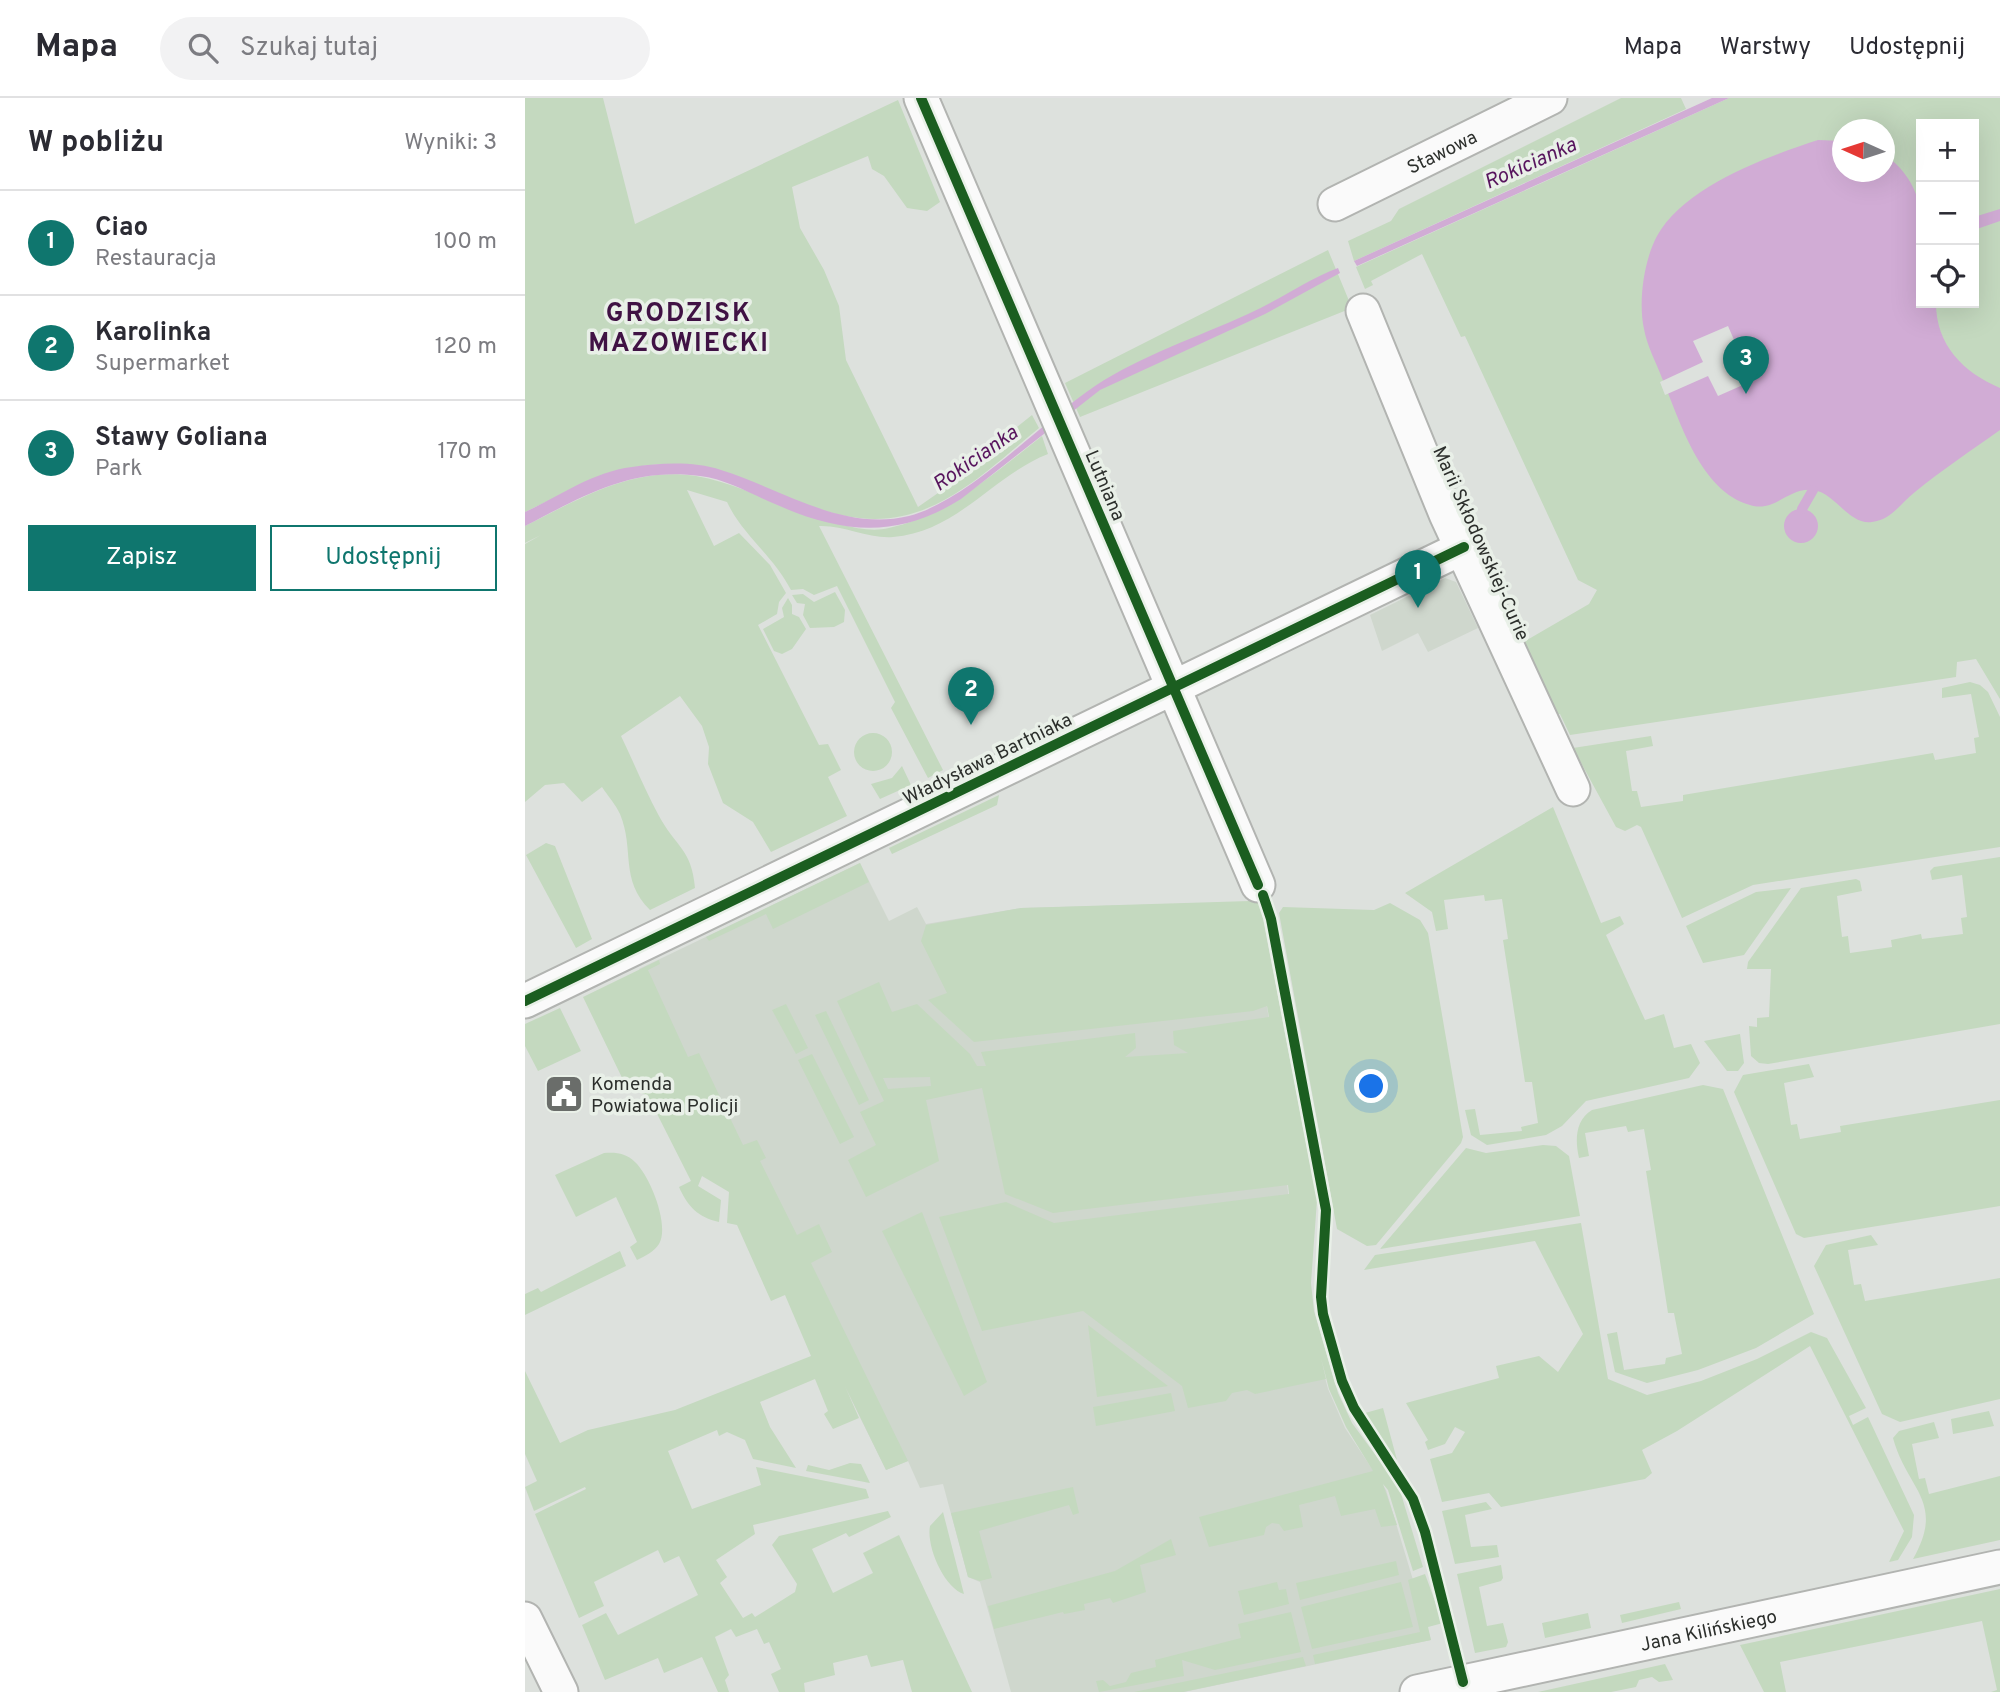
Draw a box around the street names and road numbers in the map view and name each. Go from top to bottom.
street label: Stawowa [1404,126,1482,181]
street label: Marii Skłodowskiej-Curie [1426,443,1534,645]
street label: Lutniana [1079,447,1130,525]
street label: Władysława Bartniaka [899,708,1076,811]
street label: Jana Kilińskiego [1638,1605,1779,1658]

